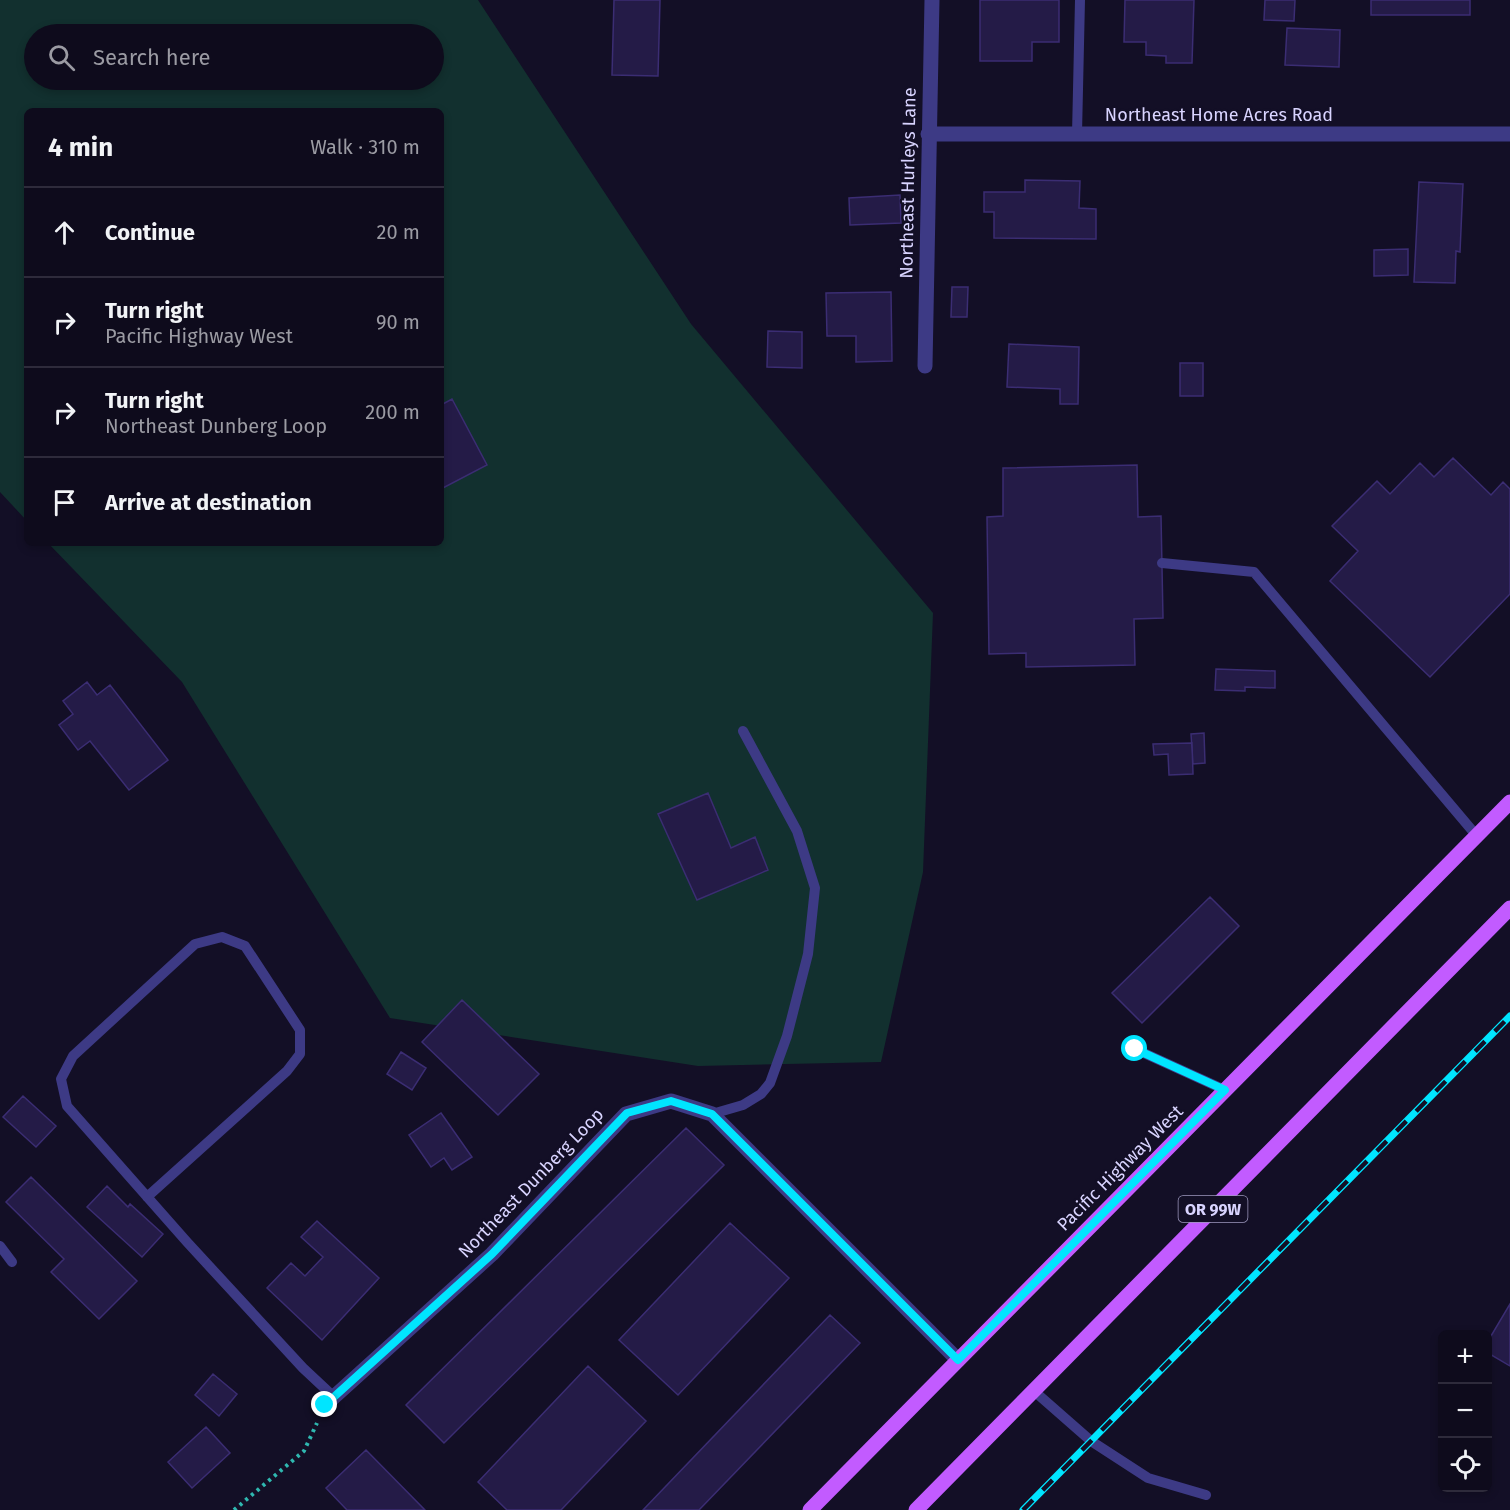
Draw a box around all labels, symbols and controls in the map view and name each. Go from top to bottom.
search box [24,24,444,90]
icon: search [45,41,78,74]
text: Search here [93,44,211,71]
street label: Northeast Hurleys Lane [895,87,921,279]
street label: Northeast Home Acres Road [1105,104,1333,126]
text: 4 min [48,132,113,163]
text: Walk · 310 m [310,135,420,159]
icon: ahead [48,216,81,249]
text: Continue [105,219,195,246]
text: 20 m [377,220,420,244]
text: Turn right [105,297,204,324]
icon: right [48,306,81,339]
text: 90 m [376,310,420,334]
text: Pacific Highway West [105,324,293,348]
text: Turn right [105,387,204,414]
icon: right [48,396,81,429]
text: 200 m [365,400,420,424]
text: Northeast Dunberg Loop [105,414,327,438]
icon: arrive [48,486,81,519]
text: Arrive at destination [105,489,312,516]
route start [1121,1035,1147,1061]
street label: Pacific Highway West [1052,1100,1188,1236]
street label: Northeast Dunberg Loop [454,1103,608,1263]
road number: OR 99W [1178,1196,1248,1222]
map controls [1438,1330,1492,1492]
button: + [1438,1330,1492,1384]
button: − [1438,1384,1492,1438]
route end [311,1391,337,1417]
button: locate [1438,1438,1492,1492]

